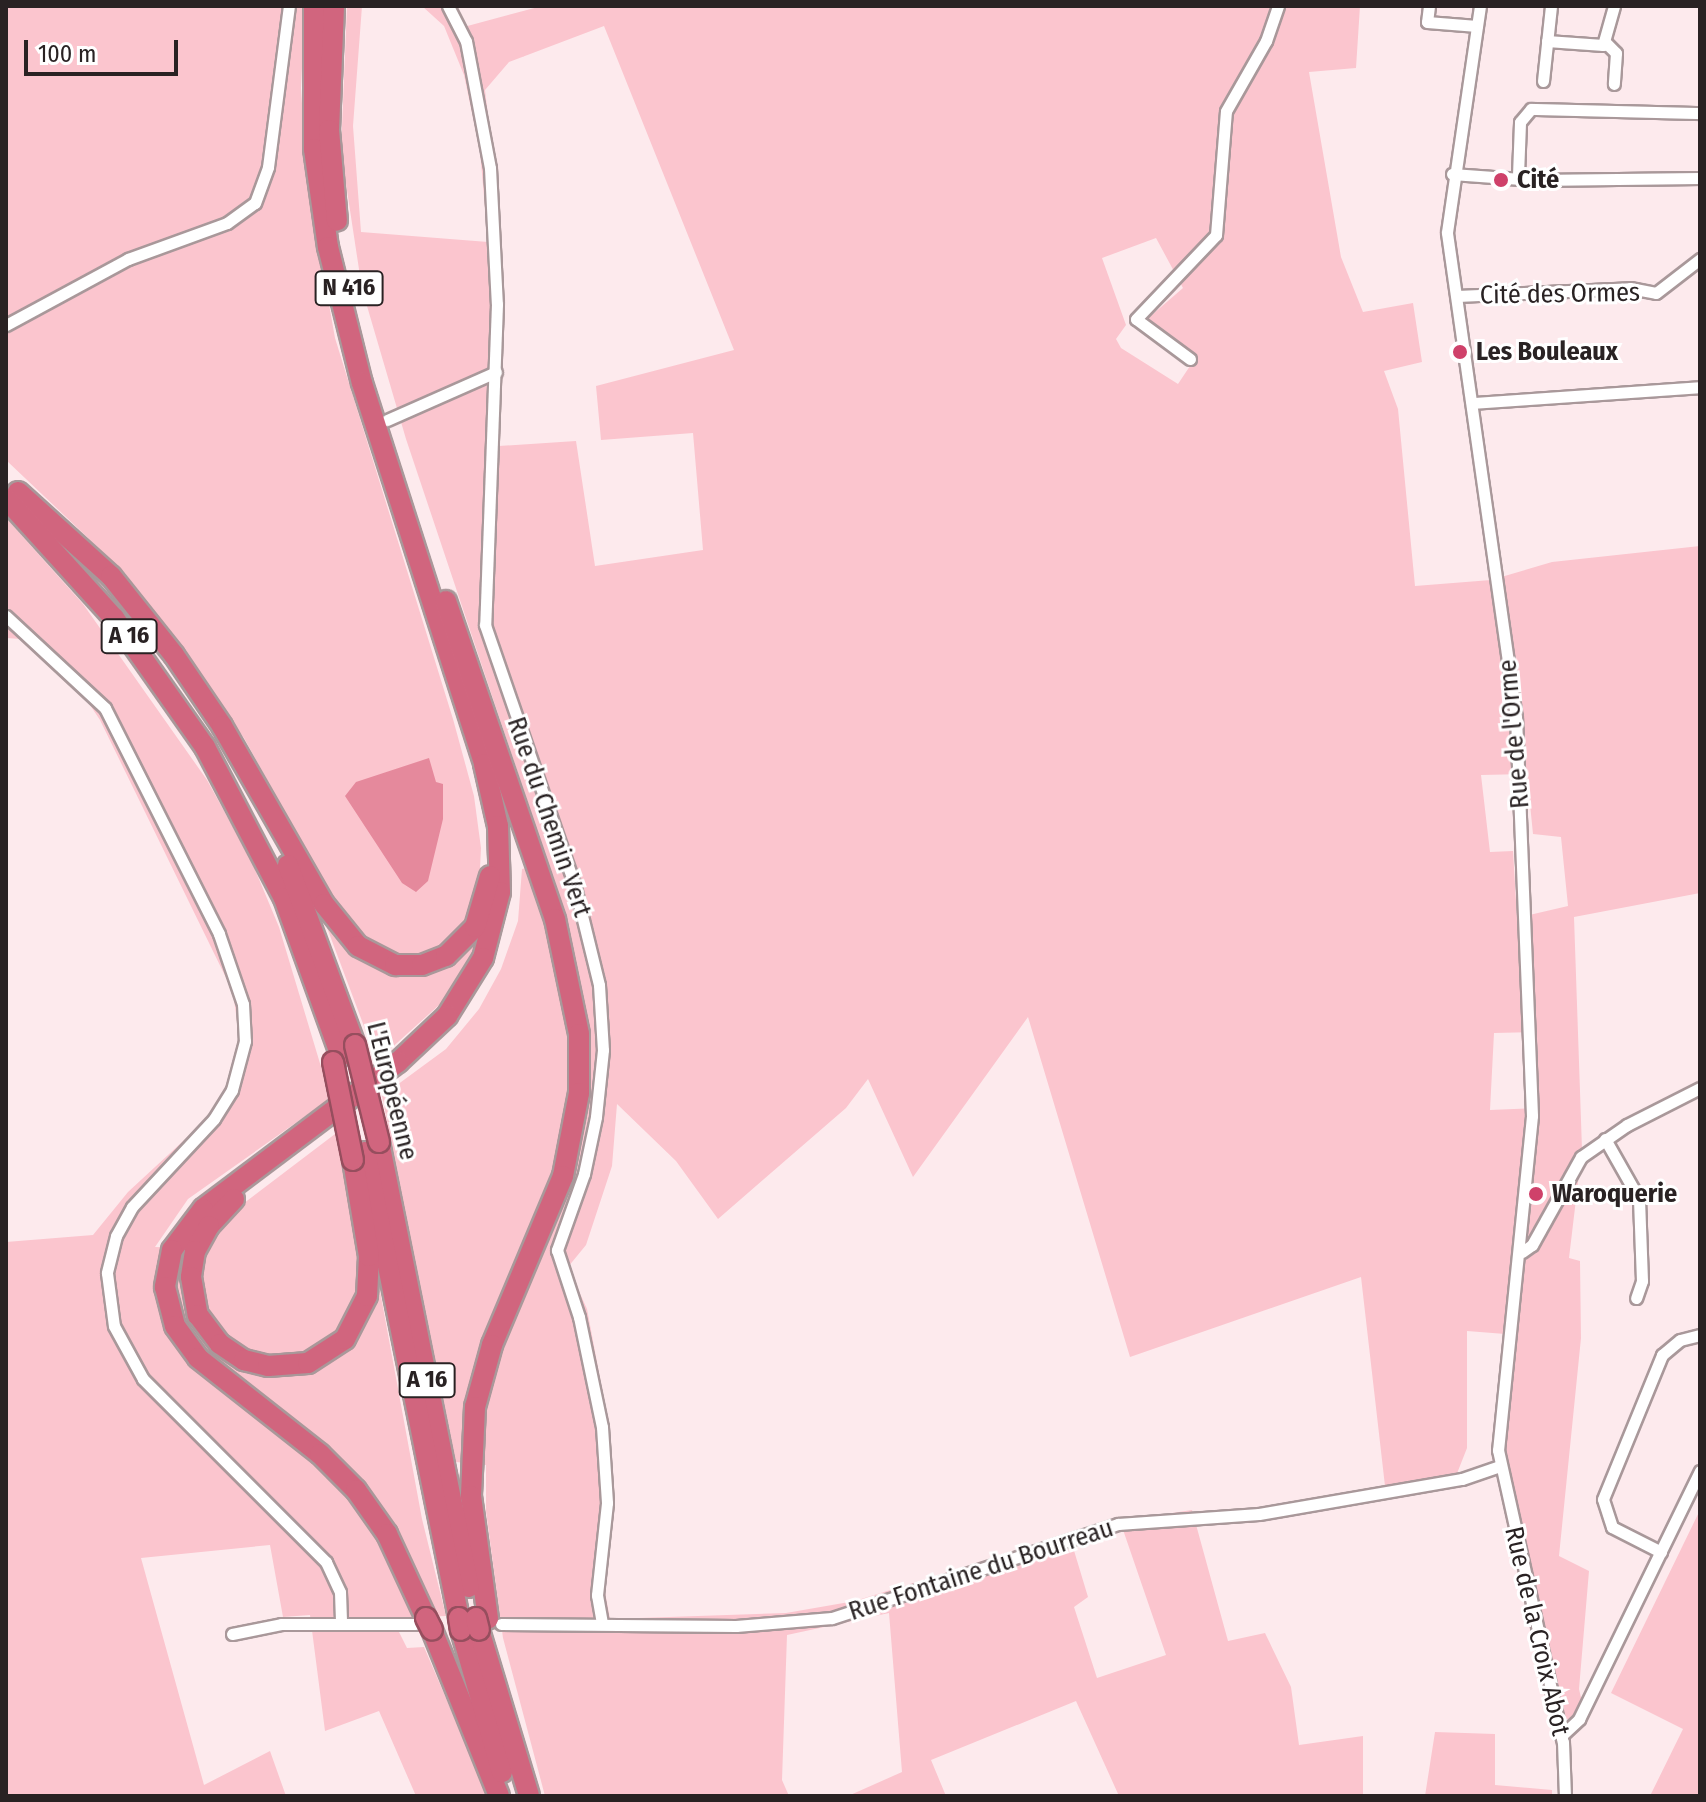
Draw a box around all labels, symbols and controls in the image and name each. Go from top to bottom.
scale bar [28,24,182,74]
text: 100 m [38,40,96,68]
place label: Cité [1517,164,1559,196]
marker: Cité [1492,171,1510,189]
road number: N 416 [313,268,385,308]
street label: Cité des Ormes [1480,277,1640,311]
place label: Les Bouleaux [1476,336,1618,368]
marker: Les Bouleaux [1451,343,1469,361]
road number: A 16 [99,616,159,656]
street label: Rue de l'Orme [1492,658,1536,810]
street label: Rue du Chemin Vert [500,713,598,921]
street label: L'Européenne [360,1019,424,1163]
place label: Waroquerie [1552,1178,1677,1210]
marker: Waroquerie [1527,1185,1545,1203]
road number: A 16 [397,1360,457,1400]
street label: Rue Fontaine du Bourreau [845,1512,1117,1628]
street label: Rue de la Croix Abot [1498,1523,1576,1739]

